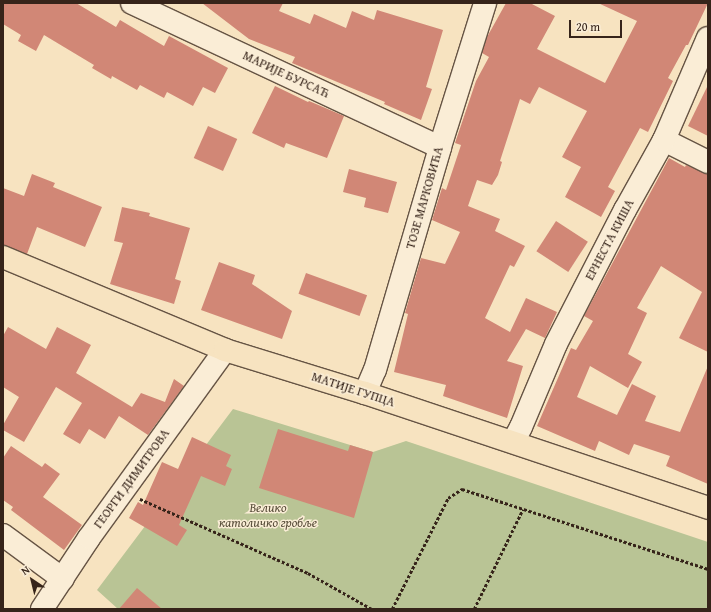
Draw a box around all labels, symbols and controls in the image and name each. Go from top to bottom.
scale bar [571,12,624,38]
text: 20 m [576,18,600,35]
street label: МАРИЈЕ БУРСАЋ [240,48,332,102]
street label: ТОЗЕ МАРКОВИЋА [403,145,447,251]
street label: ЕРНЕСТА КИША [582,197,638,283]
street label: МАТИЈЕ ГУПЦА [309,369,397,411]
street label: ГЕОРГИ ДИМИТРОВА [91,426,173,532]
park label: Велико католичко гробље [219,501,317,532]
north arrow [12,560,52,600]
text: N [18,562,33,579]

